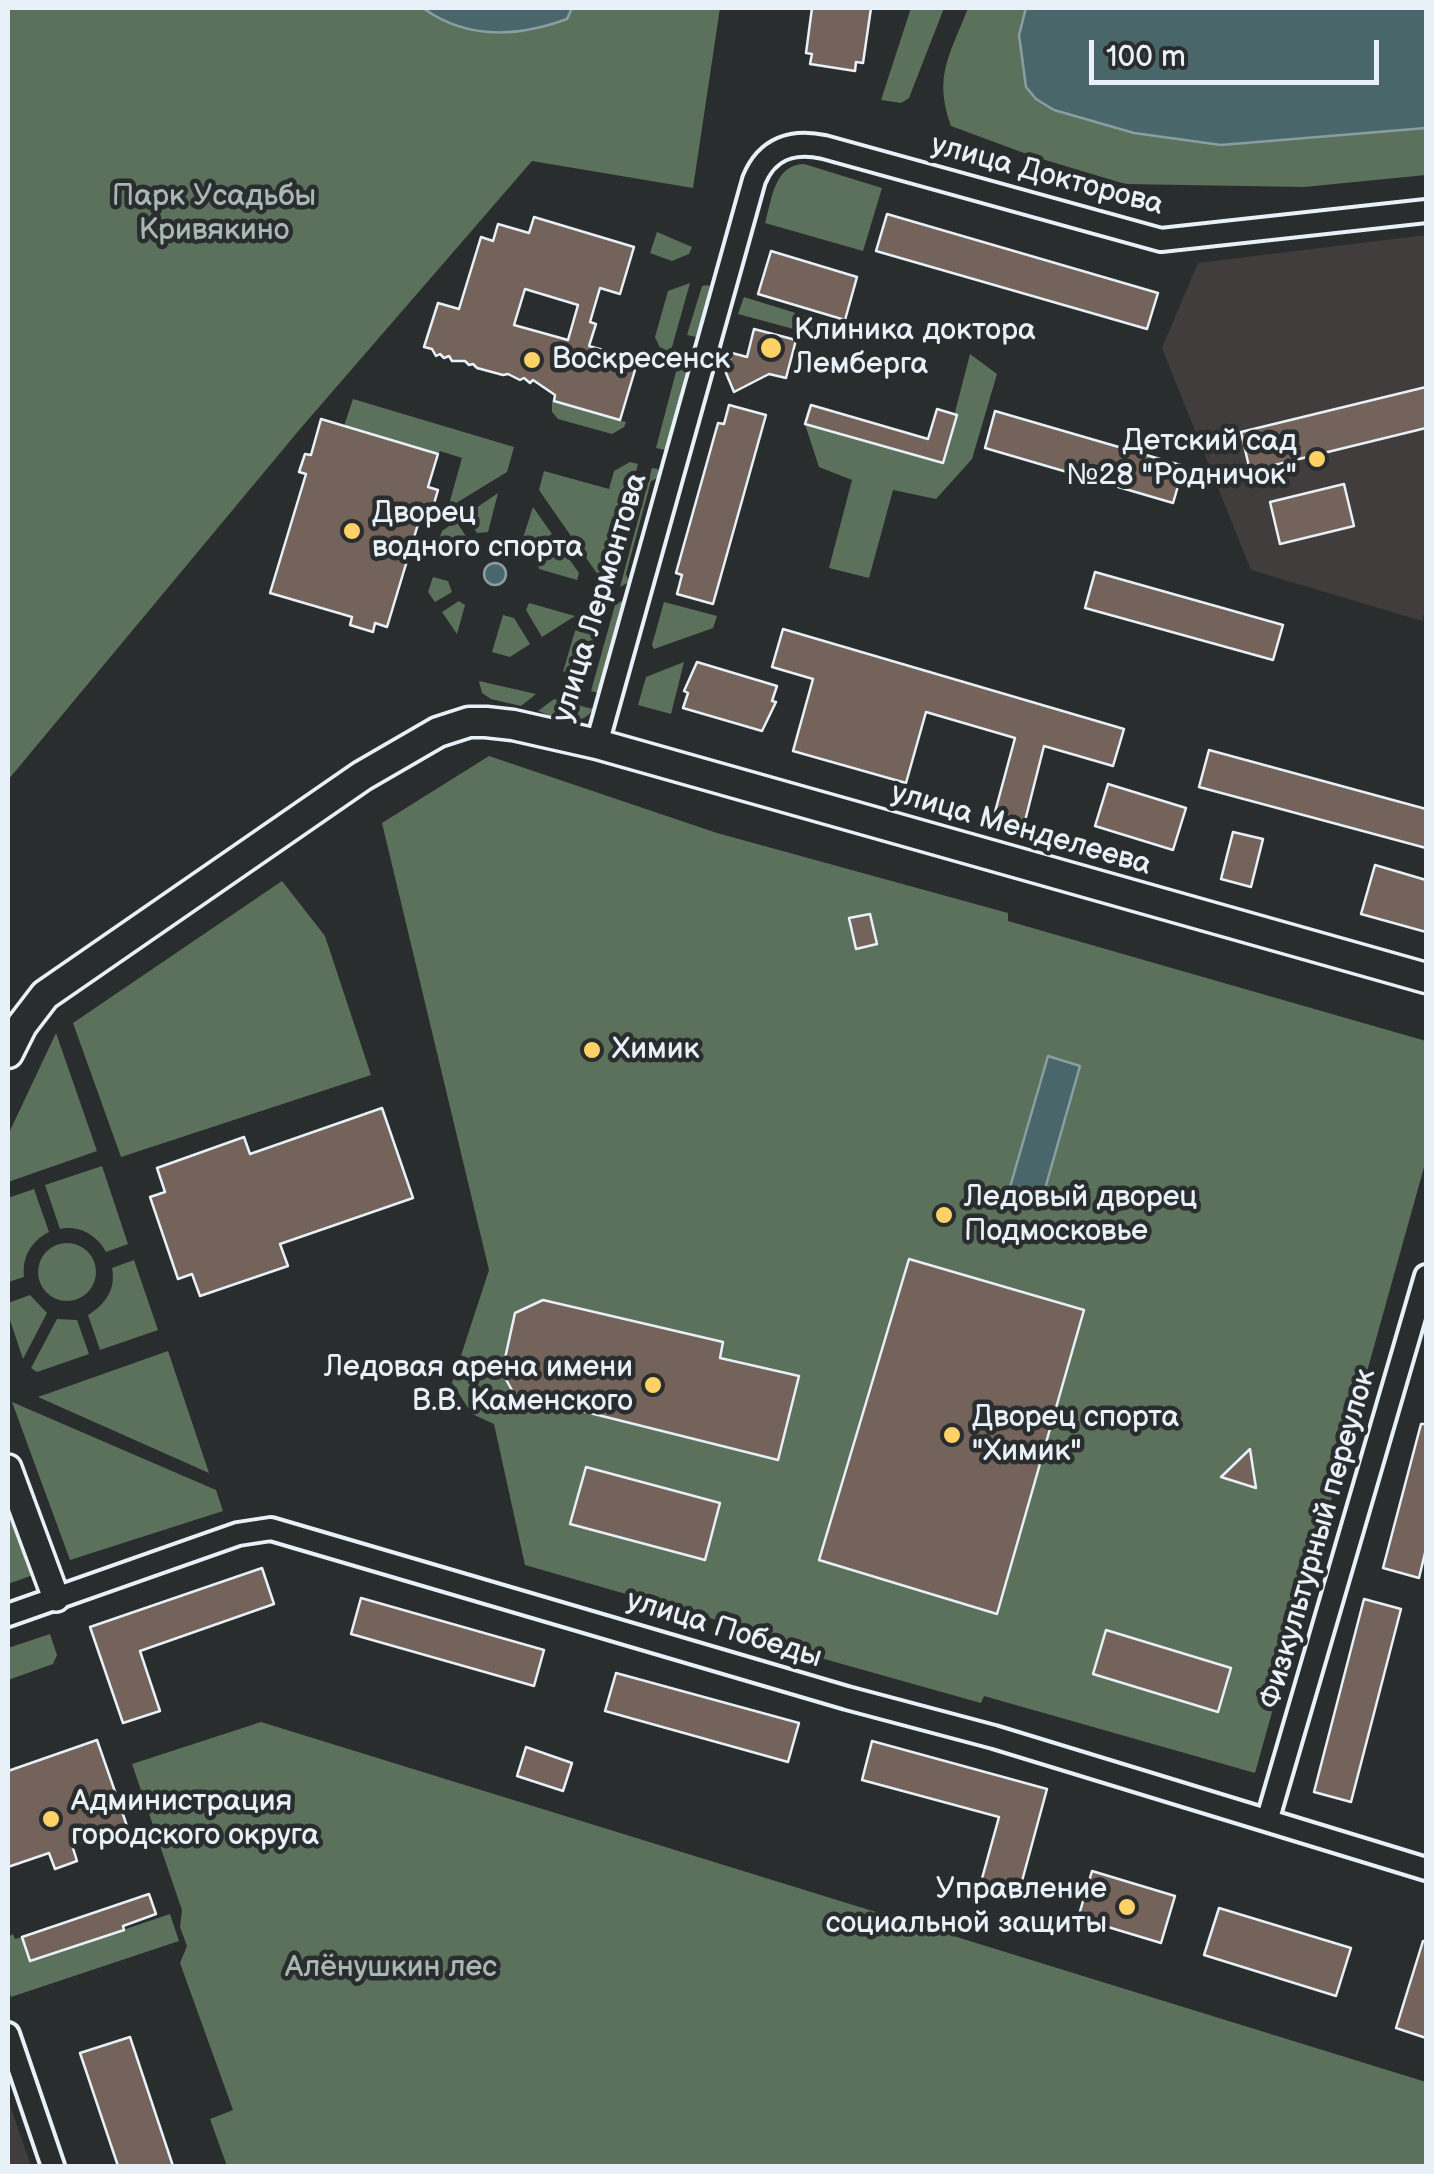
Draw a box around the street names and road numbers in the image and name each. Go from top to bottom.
street label: улица Докторова [927,128,1167,224]
street label: улица Лермонтова [546,469,656,727]
street label: улица Менделеева [887,776,1155,884]
street label: Физкультурный переулок [1253,1365,1385,1713]
street label: улица Победы [622,1583,826,1677]

